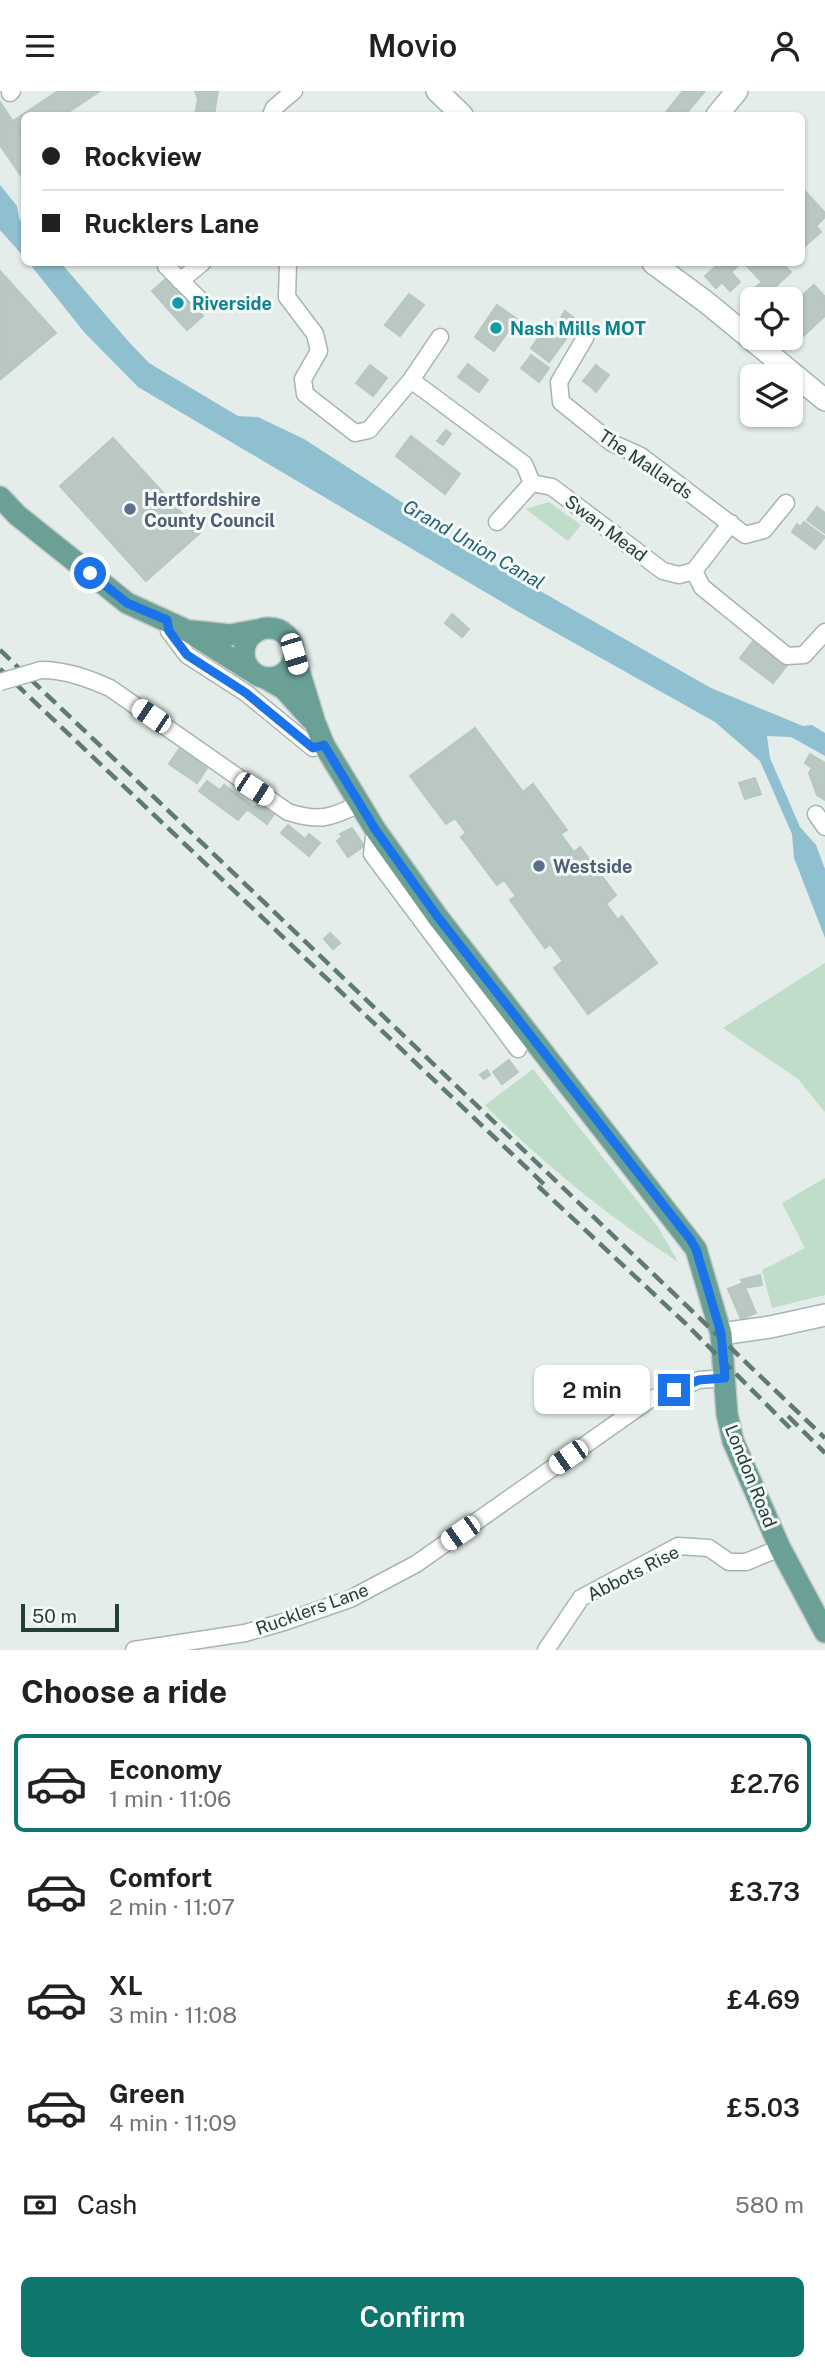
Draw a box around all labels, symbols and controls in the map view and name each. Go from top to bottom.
icon: menu [21,27,59,65]
text: Movio [368,27,457,64]
icon: person [766,27,804,65]
text: Rockview [84,141,202,172]
text: Rucklers Lane [84,208,259,239]
map controls [740,287,803,427]
button: locate [740,287,803,350]
place label: Riverside [192,293,272,314]
marker: Riverside [170,295,186,311]
place label: Nash Mills MOT [510,318,646,339]
marker: Nash Mills MOT [488,320,504,336]
button: layers [740,364,803,427]
street label: The Mallards [595,425,697,503]
place label: Hertfordshire County Council [144,489,275,531]
street label: Swan Mead [561,490,651,566]
water label: Grand Union Canal [400,495,548,593]
marker: Hertfordshire County Council [122,501,138,517]
route start [74,557,106,589]
car [278,631,311,677]
car [128,696,175,736]
car [231,769,278,809]
place label: Westside [553,856,632,877]
marker: Westside [531,858,547,874]
callout: 2 min [534,1365,650,1415]
route end [658,1374,690,1406]
text: 2 min [562,1376,622,1403]
street label: London Road [721,1422,781,1530]
car [545,1436,592,1478]
car [437,1512,484,1554]
street label: Abbots Rise [584,1541,682,1605]
street label: Rucklers Lane [253,1579,371,1639]
scale bar [21,1601,119,1633]
text: 50 m [32,1605,77,1627]
text: Choose a ride [21,1673,227,1710]
icon: car [25,1752,88,1815]
text: Economy [109,1754,222,1785]
text: £2.76 [730,1768,800,1799]
text: 1 min · 11:06 [109,1785,231,1812]
icon: car [25,1860,88,1923]
text: Comfort [109,1862,212,1893]
text: £3.73 [729,1876,800,1907]
text: 2 min · 11:07 [109,1893,235,1920]
icon: car [25,1968,88,2031]
text: XL [109,1970,143,2001]
text: £4.69 [727,1984,800,2015]
text: 3 min · 11:08 [109,2001,237,2028]
icon: car [25,2076,88,2139]
text: Green [109,2078,185,2109]
text: £5.03 [727,2092,800,2123]
text: 4 min · 11:09 [109,2109,237,2136]
icon: cash [21,2186,59,2224]
text: Cash [77,2189,137,2220]
text: 580 m [735,2191,804,2218]
button: Confirm [21,2277,804,2357]

